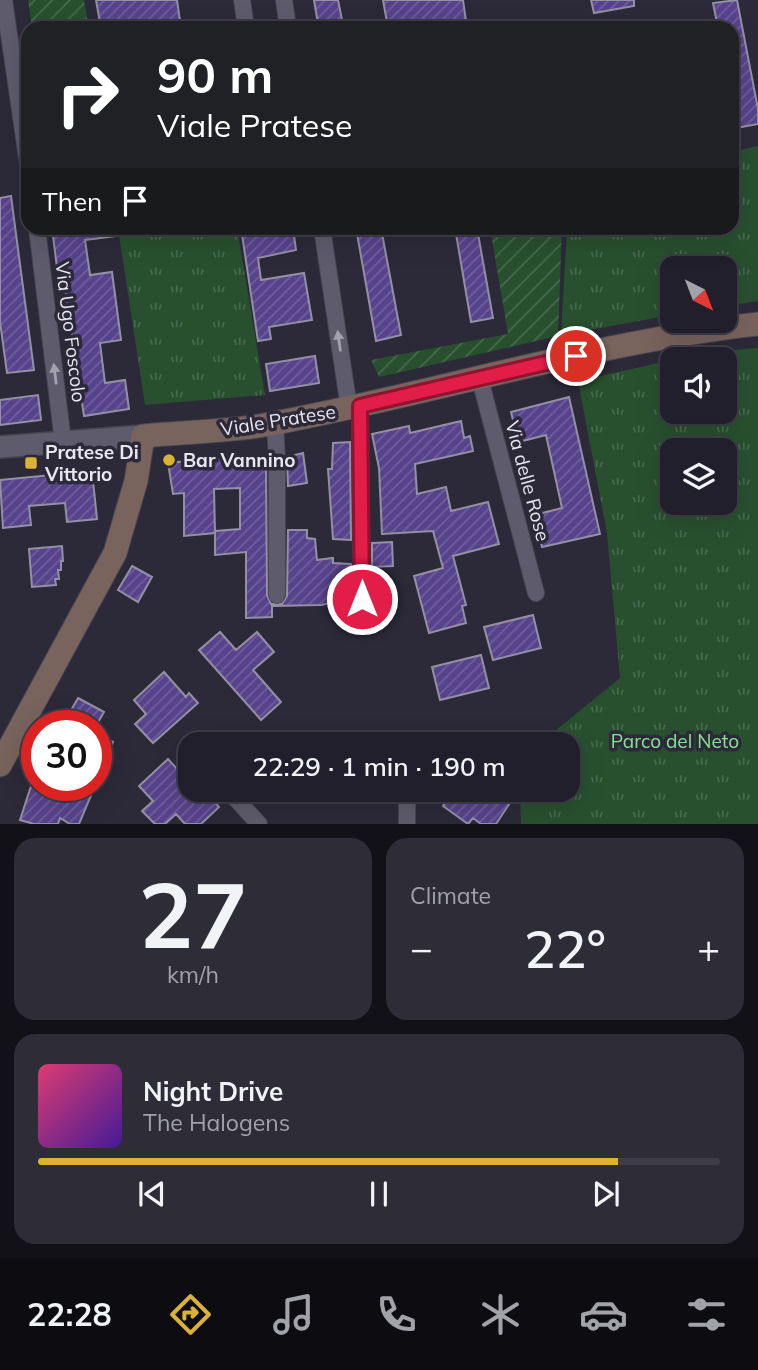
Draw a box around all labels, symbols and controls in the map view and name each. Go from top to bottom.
text: 90 m [157,44,273,105]
icon: right [42,49,133,140]
text: Viale Pratese [157,105,352,145]
icon: arrive [116,182,154,220]
text: Then [42,185,102,218]
north arrow [660,256,737,332]
map controls [660,256,737,515]
street label: Via Ugo Foscolo [50,260,92,404]
pin [546,326,606,386]
one-way arrow [333,330,344,352]
icon: arrive [557,337,595,375]
button: sound [660,347,737,424]
one-way arrow [49,363,60,385]
street label: Viale Pratese [219,399,337,441]
street label: Via delle Rose [500,418,556,544]
button: layers [660,438,737,515]
place label: Pratese Di Vittorio [44,440,139,486]
place label: Bar Vannino [183,448,295,472]
marker: Bar Vannino [161,452,177,468]
marker: Pratese Di Vittorio [23,455,39,471]
position arrow [325,562,399,636]
speed limit sign: 30 [21,710,112,801]
park label: Parco del Neto [611,729,739,753]
text: 22:29 · 1 min · 190 m [252,750,506,783]
text: 27 [138,857,248,971]
text: Climate [410,881,491,910]
text: 22° [524,916,606,981]
text: − [410,924,433,972]
text: + [697,924,720,972]
text: km/h [167,960,219,989]
text: Night Drive [143,1075,283,1108]
text: The Halogens [143,1108,290,1137]
icon: previous [133,1175,171,1213]
icon: pause [360,1175,398,1213]
icon: next [587,1175,625,1213]
icon: directions [166,1290,215,1339]
icon: music [269,1290,318,1339]
icon: phone [372,1290,421,1339]
icon: climate [476,1290,525,1339]
icon: car [579,1290,628,1339]
icon: filters [682,1290,731,1339]
text: 22:28 [27,1294,112,1334]

